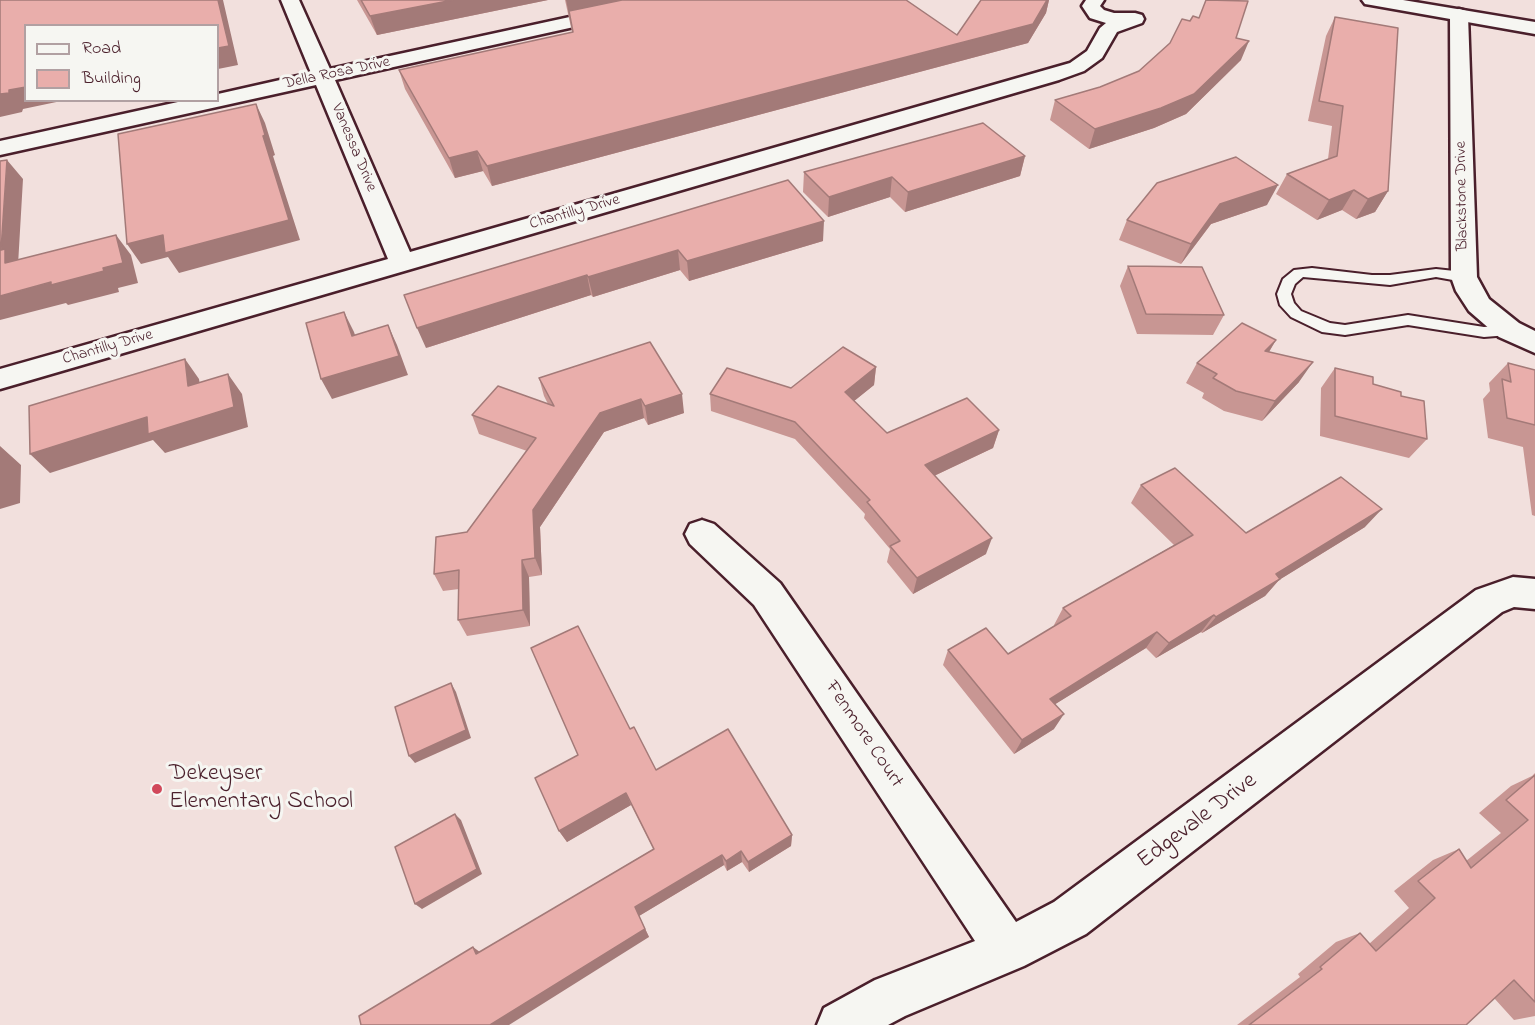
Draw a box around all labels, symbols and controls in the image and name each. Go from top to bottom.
legend [24,24,219,102]
text: Road [82,36,121,62]
street label: Della Rosa Drive [282,53,392,95]
text: Building [82,66,141,92]
street label: Vanessa Drive [326,101,380,195]
street label: Blackstone Drive [1452,141,1474,251]
street label: Chantilly Drive [528,191,622,235]
street label: Chantilly Drive [61,326,155,370]
street label: Fenmore Court [819,677,907,793]
place label: Dekeyser Elementary School [169,761,353,817]
street label: Edgevale Drive [1132,768,1264,876]
marker: Dekeyser Elementary School [150,782,164,796]

